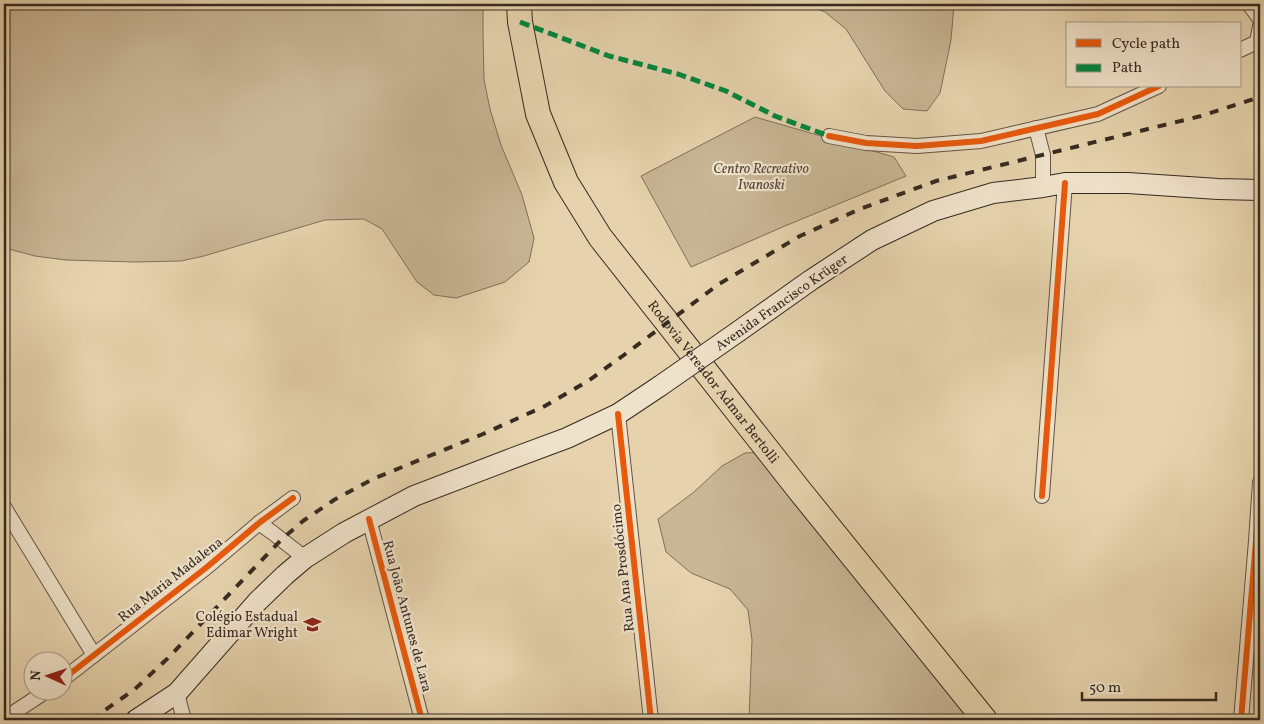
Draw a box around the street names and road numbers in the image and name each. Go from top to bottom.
street label: Avenida Francisco Krüger [712,250,852,356]
street label: Rodovia Vereador Admar Bertolli [642,297,783,468]
street label: Rua Ana Prosdócimo [607,503,640,633]
street label: Rua Maria Madalena [115,533,227,627]
street label: Rua João Antunes de Lara [377,538,436,694]

